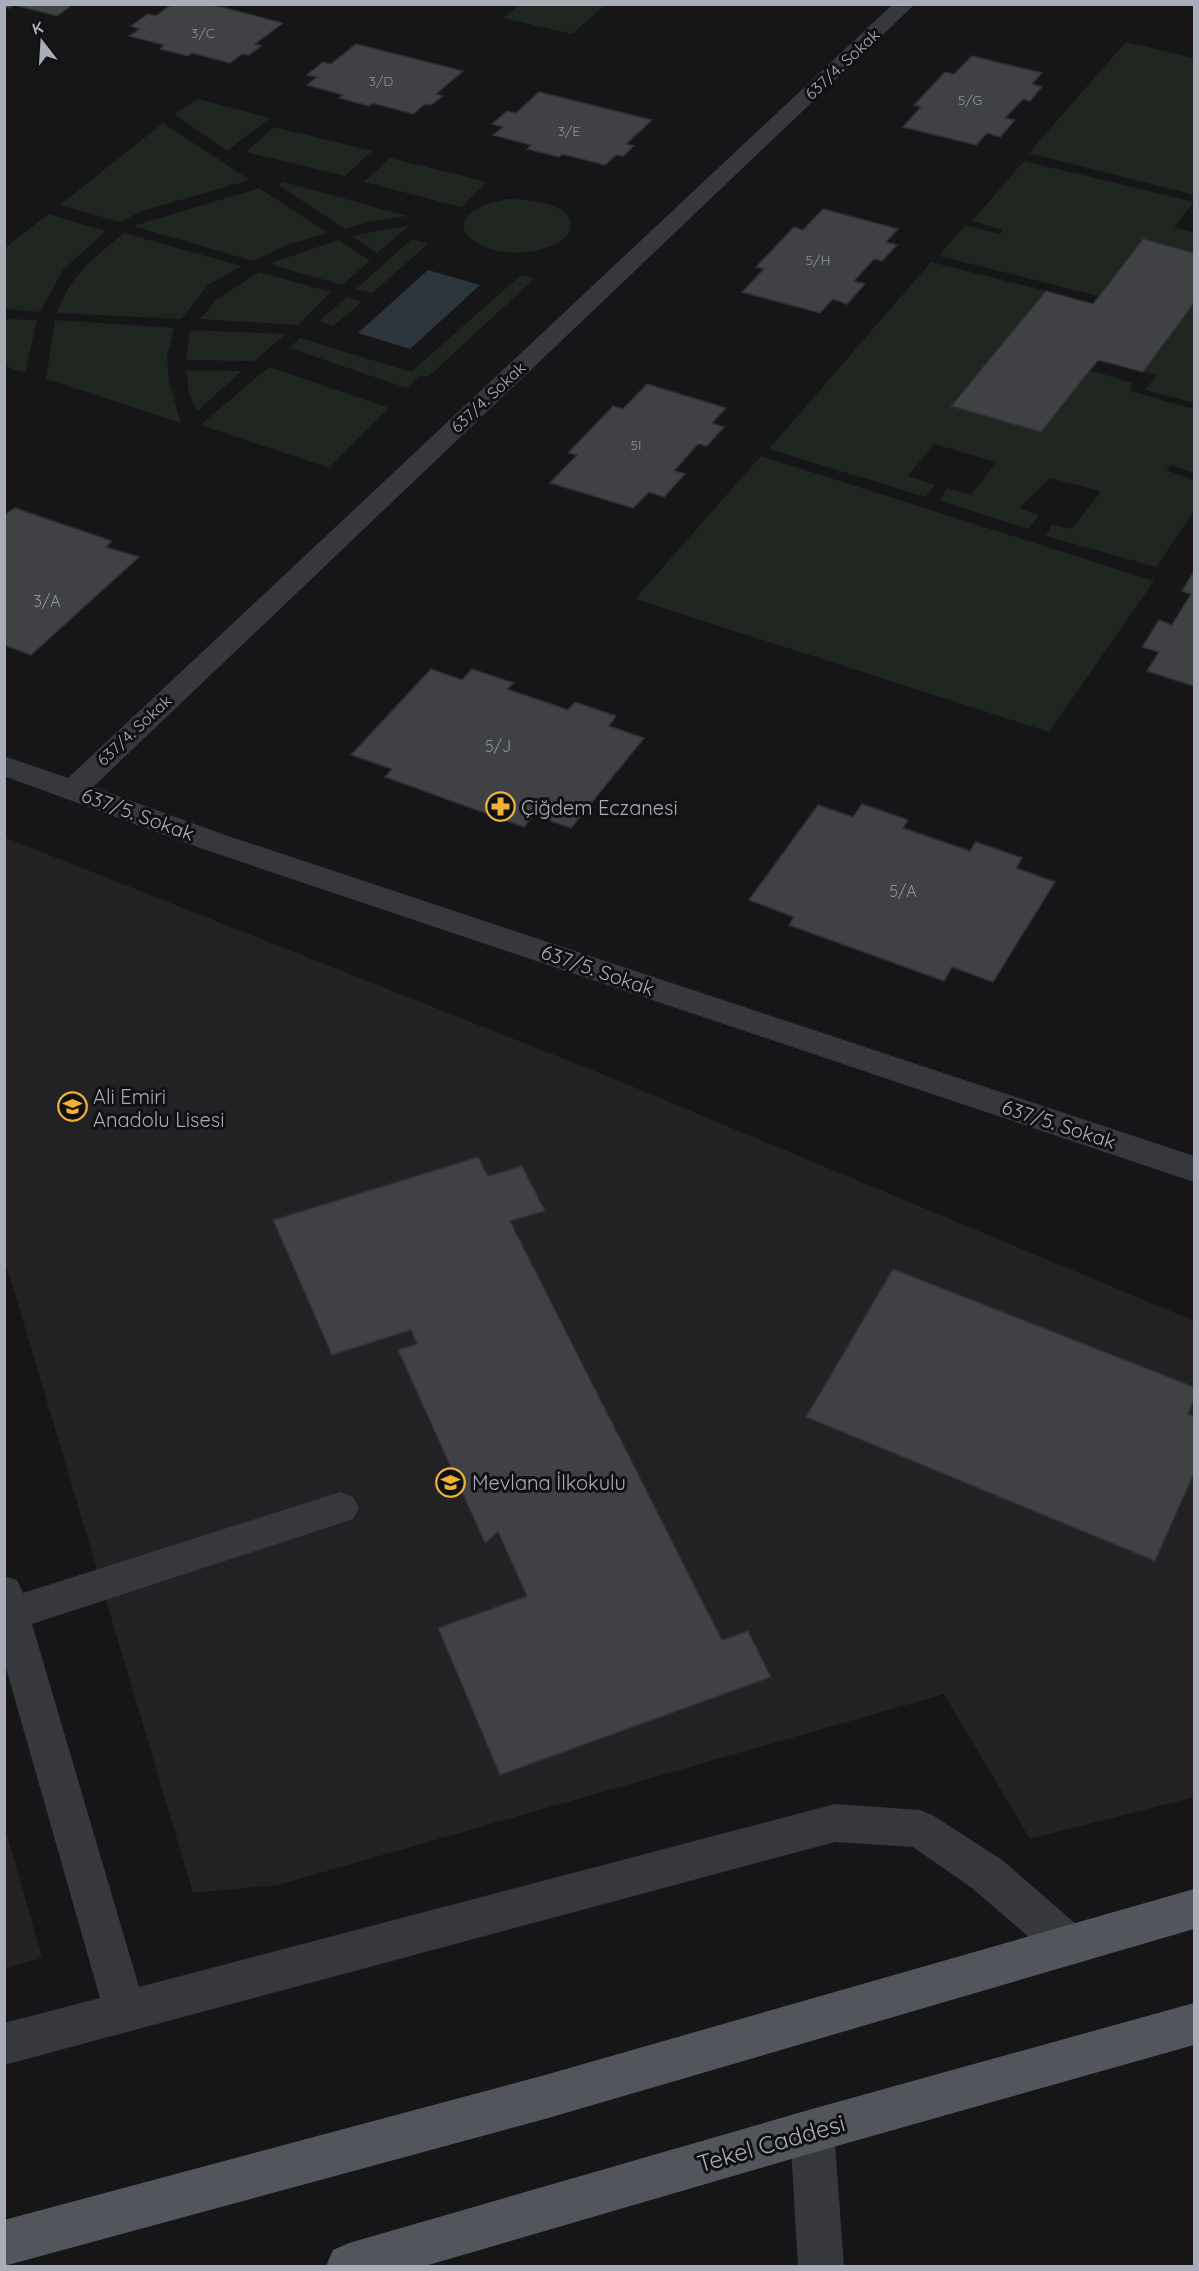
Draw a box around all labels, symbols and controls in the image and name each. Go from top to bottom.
north arrow [12,12,72,72]
text: K [30,17,46,39]
house number: 3/C [191,24,215,42]
street label: 637/4. Sokak [801,24,883,104]
house number: 3/D [369,72,393,90]
house number: 5/G [958,91,982,109]
house number: 3/E [558,122,580,140]
house number: 5/H [805,251,831,269]
street label: 637/4. Sokak [447,357,529,437]
house number: 5I [630,436,642,454]
house number: 3/A [33,591,61,611]
street label: 637/4. Sokak [93,690,175,770]
house number: 5/J [485,736,511,756]
street label: 637/5. Sokak [78,782,198,846]
pharmacy icon: Çiğdem Eczanesi [484,791,516,823]
place label: Çiğdem Eczanesi [521,795,678,820]
house number: 5/A [889,881,917,901]
street label: 637/5. Sokak [538,939,658,1001]
place label: Ali Emiri Anadolu Lisesi [93,1084,224,1132]
school or university icon: Ali Emiri Anadolu Lisesi [56,1091,88,1123]
street label: 637/5. Sokak [999,1094,1119,1154]
school or university icon: Mevlana İlkokulu [435,1466,467,1498]
place label: Mevlana İlkokulu [472,1470,626,1495]
street label: Tekel Caddesi [694,2108,848,2178]

